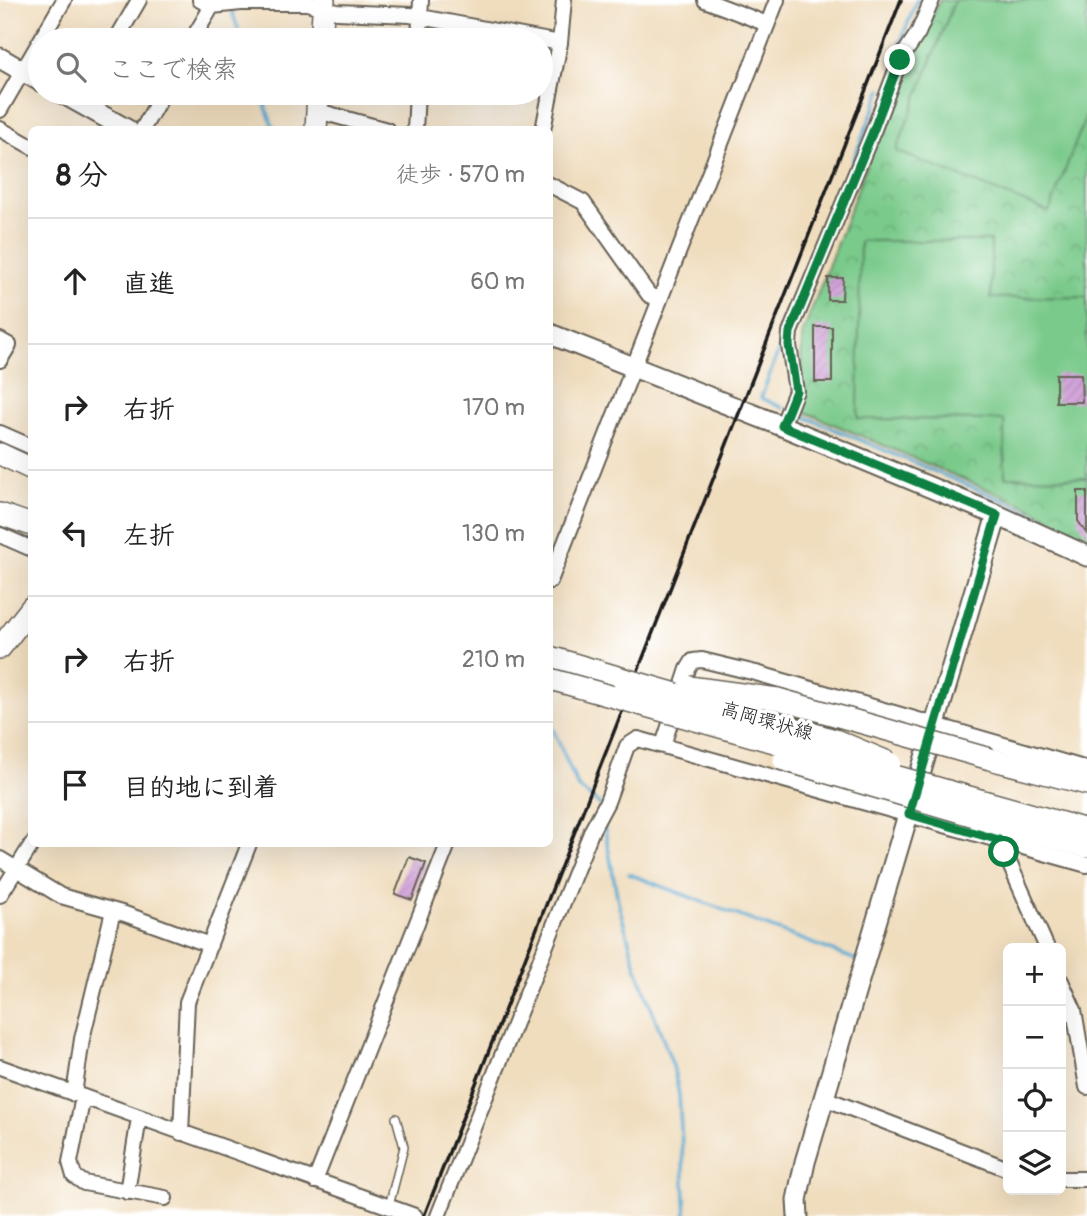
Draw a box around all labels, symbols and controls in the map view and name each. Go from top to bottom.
search box [28,28,553,105]
route end [884,44,915,75]
icon: search [52,48,90,86]
text: ここで検索 [108,54,238,86]
text: 8 分 [56,157,108,194]
text: 徒歩 · 570 m [396,160,525,189]
icon: ahead [56,262,94,300]
text: 60 m [470,267,525,296]
text: 直進 [123,268,175,300]
icon: right [56,388,94,426]
text: 170 m [463,393,525,422]
text: 右折 [123,394,175,426]
icon: left [56,514,94,552]
text: 130 m [462,519,525,548]
text: 左折 [123,520,175,552]
icon: right [56,640,94,678]
text: 210 m [462,645,525,674]
text: 右折 [123,646,175,678]
street label: 高岡環状線 [718,696,816,746]
icon: arrive [56,766,94,804]
text: 目的地に到着 [123,772,279,804]
route start [988,836,1019,867]
map controls [1003,943,1066,1195]
button: + [1003,943,1066,1006]
button: − [1003,1006,1066,1069]
button: locate [1003,1069,1066,1132]
button: layers [1003,1132,1066,1195]

